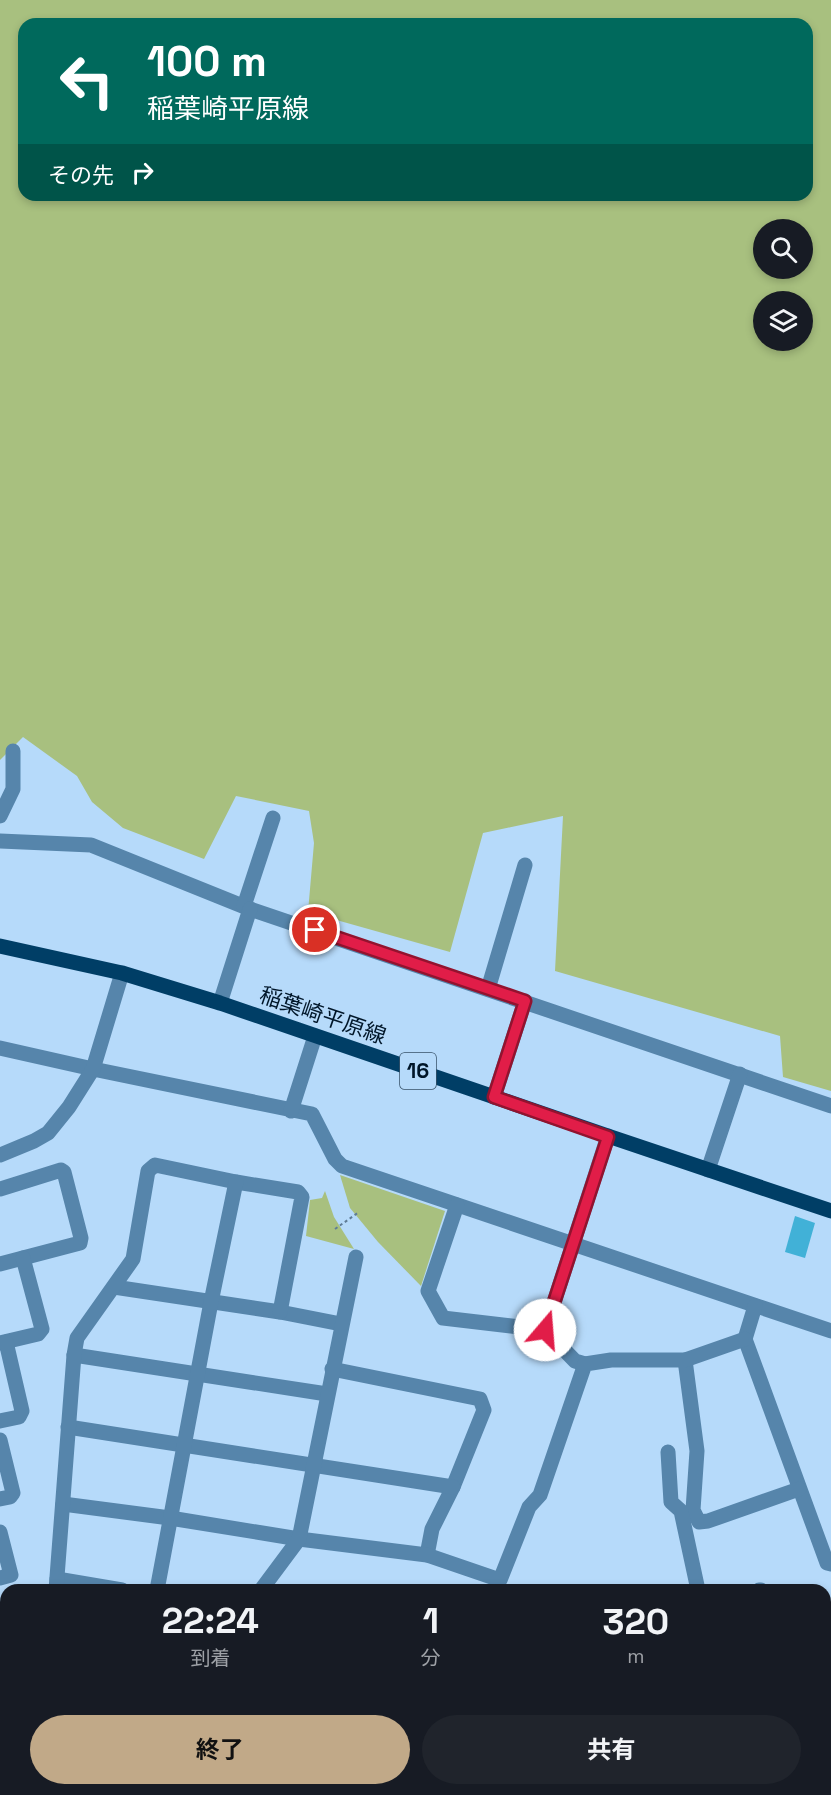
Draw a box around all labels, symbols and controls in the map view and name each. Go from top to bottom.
text: 100 m [147,35,267,88]
icon: left [48,42,126,120]
text: 稲葉崎平原線 [147,91,309,126]
icon: right [126,156,159,189]
text: その先 [48,161,114,189]
map controls [753,219,813,351]
button: search [753,219,813,279]
button: layers [753,291,813,351]
pin [289,904,340,955]
icon: arrive [298,913,331,946]
street label: 稲葉崎平原線 [256,980,390,1050]
road number: 16 [400,1053,436,1089]
position arrow [513,1298,577,1362]
text: 22:24 [162,1598,259,1644]
text: 1 [423,1598,439,1644]
text: 320 [603,1599,669,1645]
text: m [627,1643,645,1669]
text: 到着 [190,1645,230,1671]
text: 分 [421,1645,441,1671]
button: 終了 [30,1715,410,1784]
button: 共有 [422,1715,801,1784]

